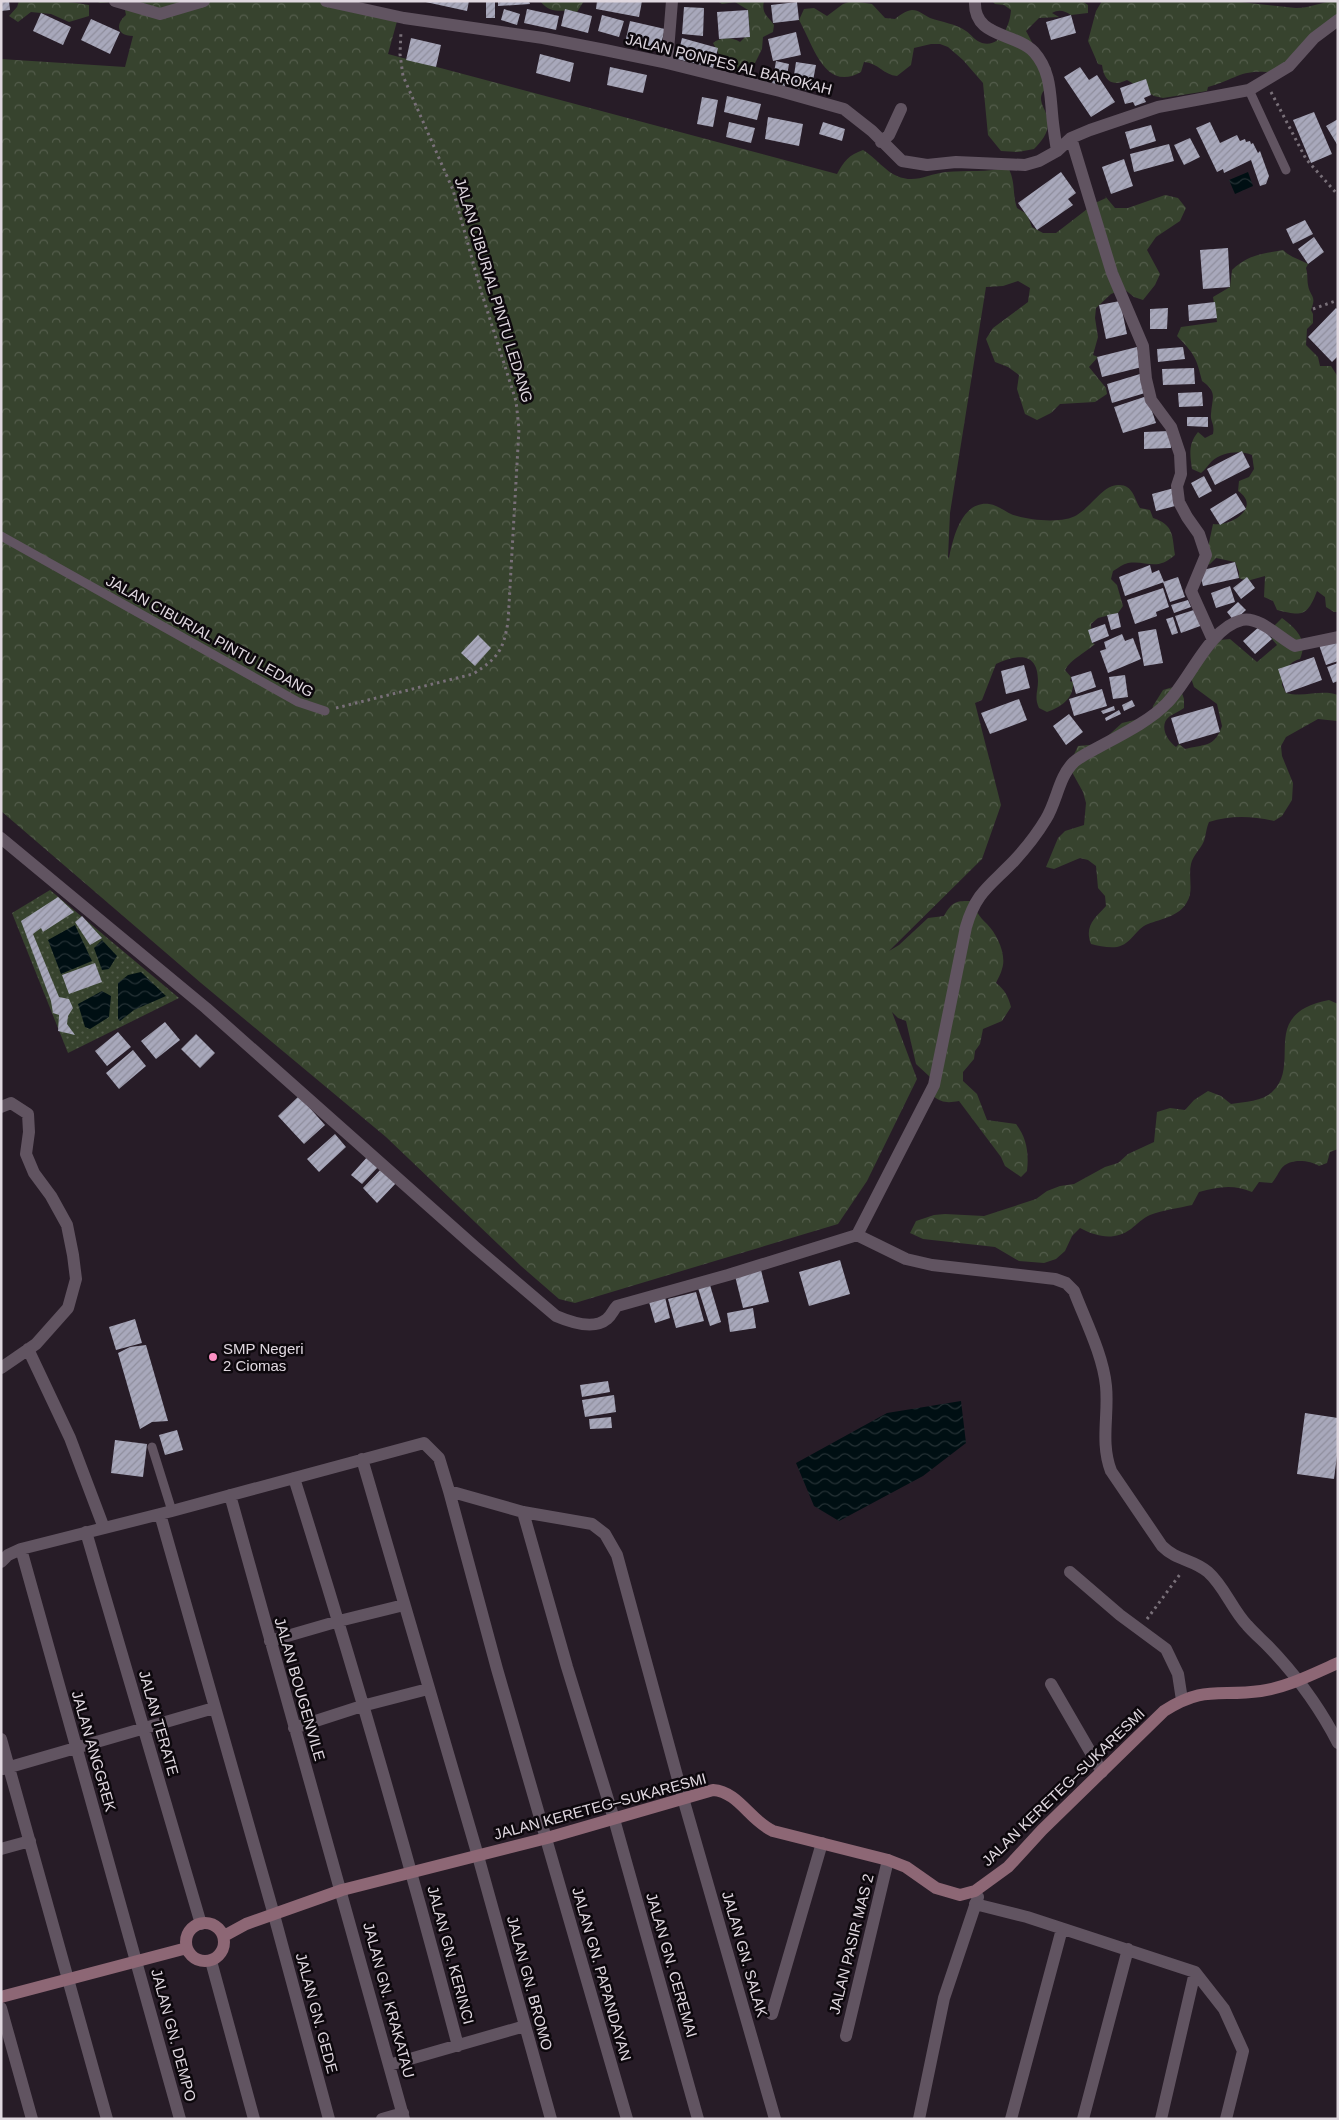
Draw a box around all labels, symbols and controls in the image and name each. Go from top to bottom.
street label: JALAN PONPES AL BAROKAH [624,30,834,98]
street label: JALAN CIBURIAL PINTU LEDANG [452,175,536,405]
street label: JALAN CIBURIAL PINTU LEDANG [103,572,317,700]
place label: SMP Negeri 2 Ciomas [223,1340,304,1374]
marker: SMP Negeri 2 Ciomas [207,1351,219,1363]
street label: JALAN BOUGENVILE [271,1615,329,1763]
street label: JALAN TERATE [136,1668,182,1778]
street label: JALAN ANGGREK [69,1689,119,1813]
street label: JALAN KERETEG–SUKARESMI [978,1705,1148,1869]
street label: JALAN KERETEG–SUKARESMI [492,1769,708,1843]
street label: JALAN PASIR MAS 2 [825,1872,877,2016]
street label: JALAN GN. KERINCI [424,1884,478,2026]
street label: JALAN GN. PAPANDAYAN [569,1885,635,2063]
street label: JALAN GN. SALAK [719,1889,771,2019]
street label: JALAN GN. CEREMAI [643,1891,701,2039]
street label: JALAN GN. BROMO [504,1914,556,2052]
street label: JALAN GN. KRAKATAU [360,1920,418,2080]
street label: JALAN GN. GEDE [293,1951,341,2075]
street label: JALAN GN. DEMPO [148,1967,200,2103]

